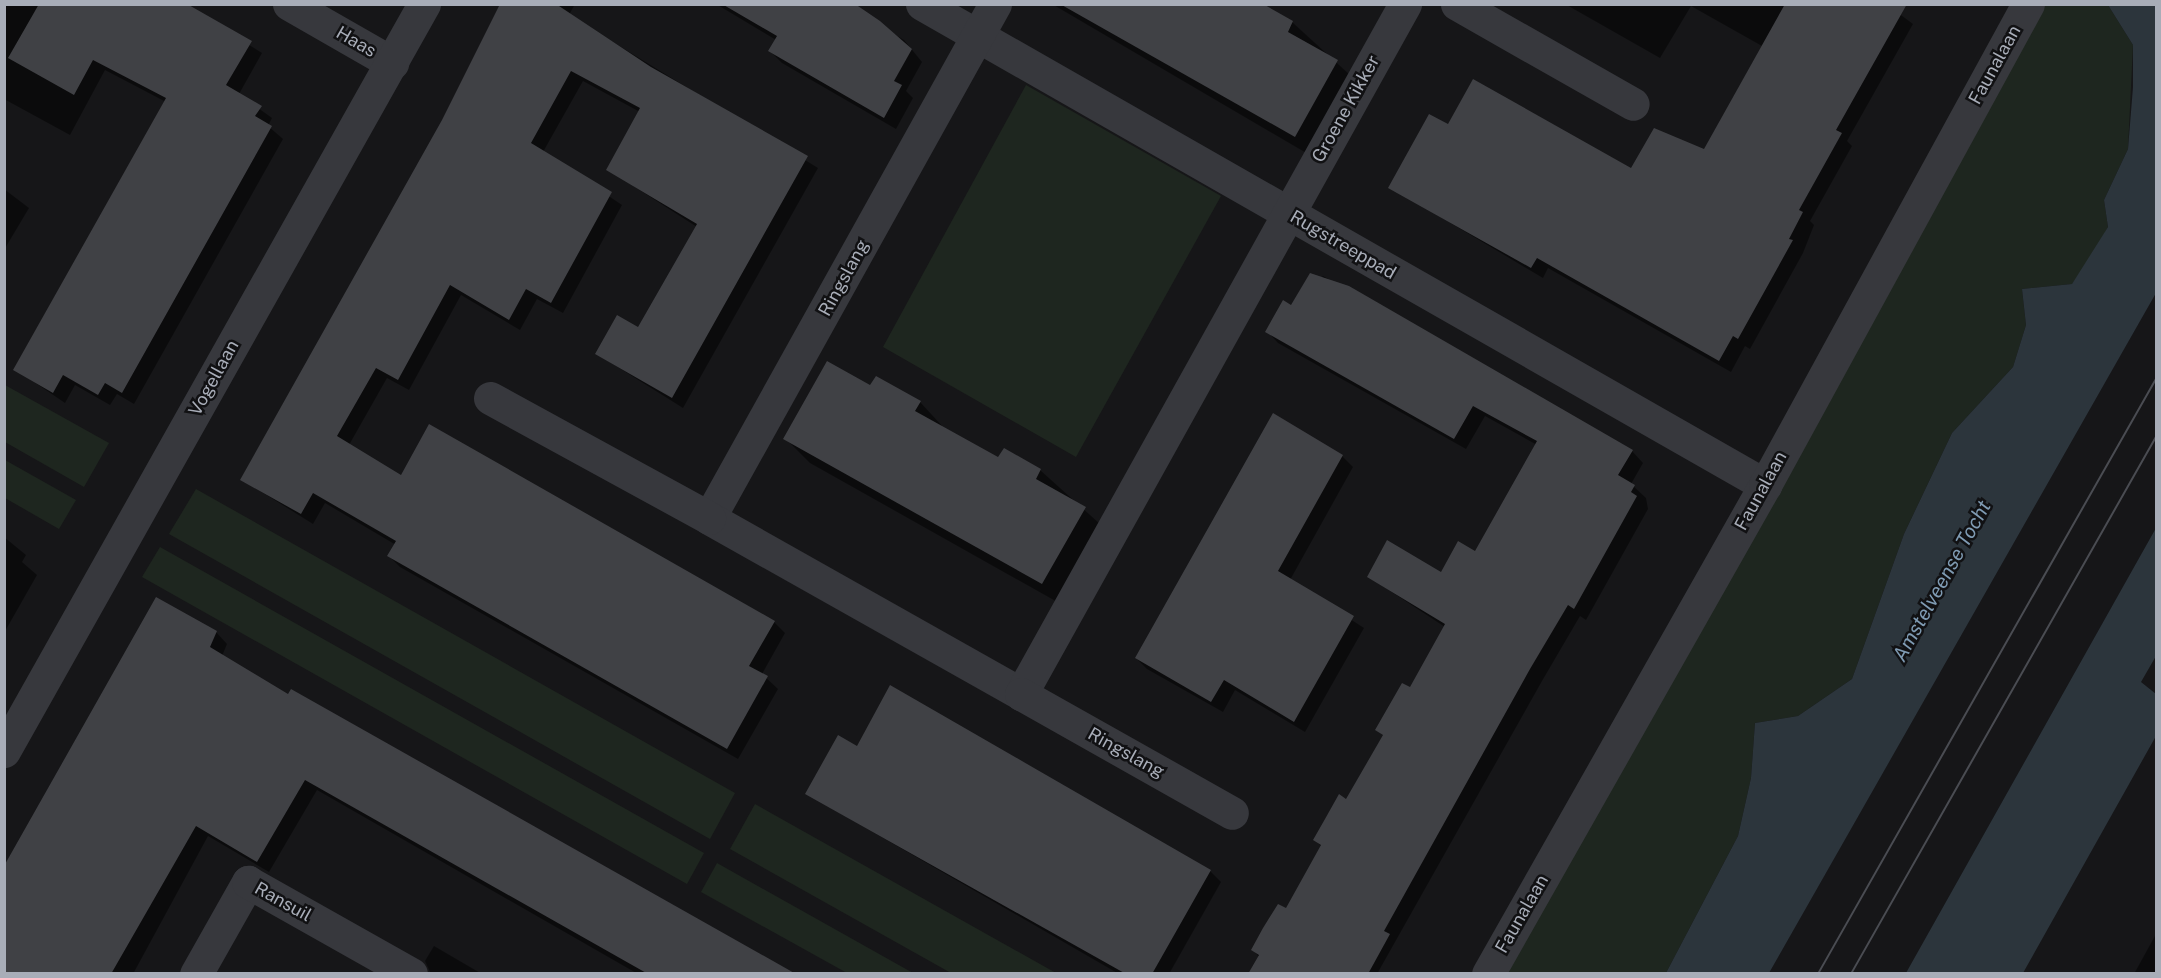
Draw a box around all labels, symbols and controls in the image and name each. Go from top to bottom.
street label: Haas [332,22,380,62]
street label: Faunalaan [1964,22,2026,108]
street label: Groene Kikker [1308,52,1384,166]
street label: Rugstreeppad [1286,206,1400,284]
street label: Ringslang [814,236,874,320]
street label: Vogellaan [184,336,244,420]
street label: Faunalaan [1730,448,1792,534]
water label: Amstelveense Tocht [1888,496,1996,666]
street label: Ringslang [1084,723,1168,783]
street label: Faunalaan [1491,871,1553,957]
street label: Ransuil [251,878,315,926]

